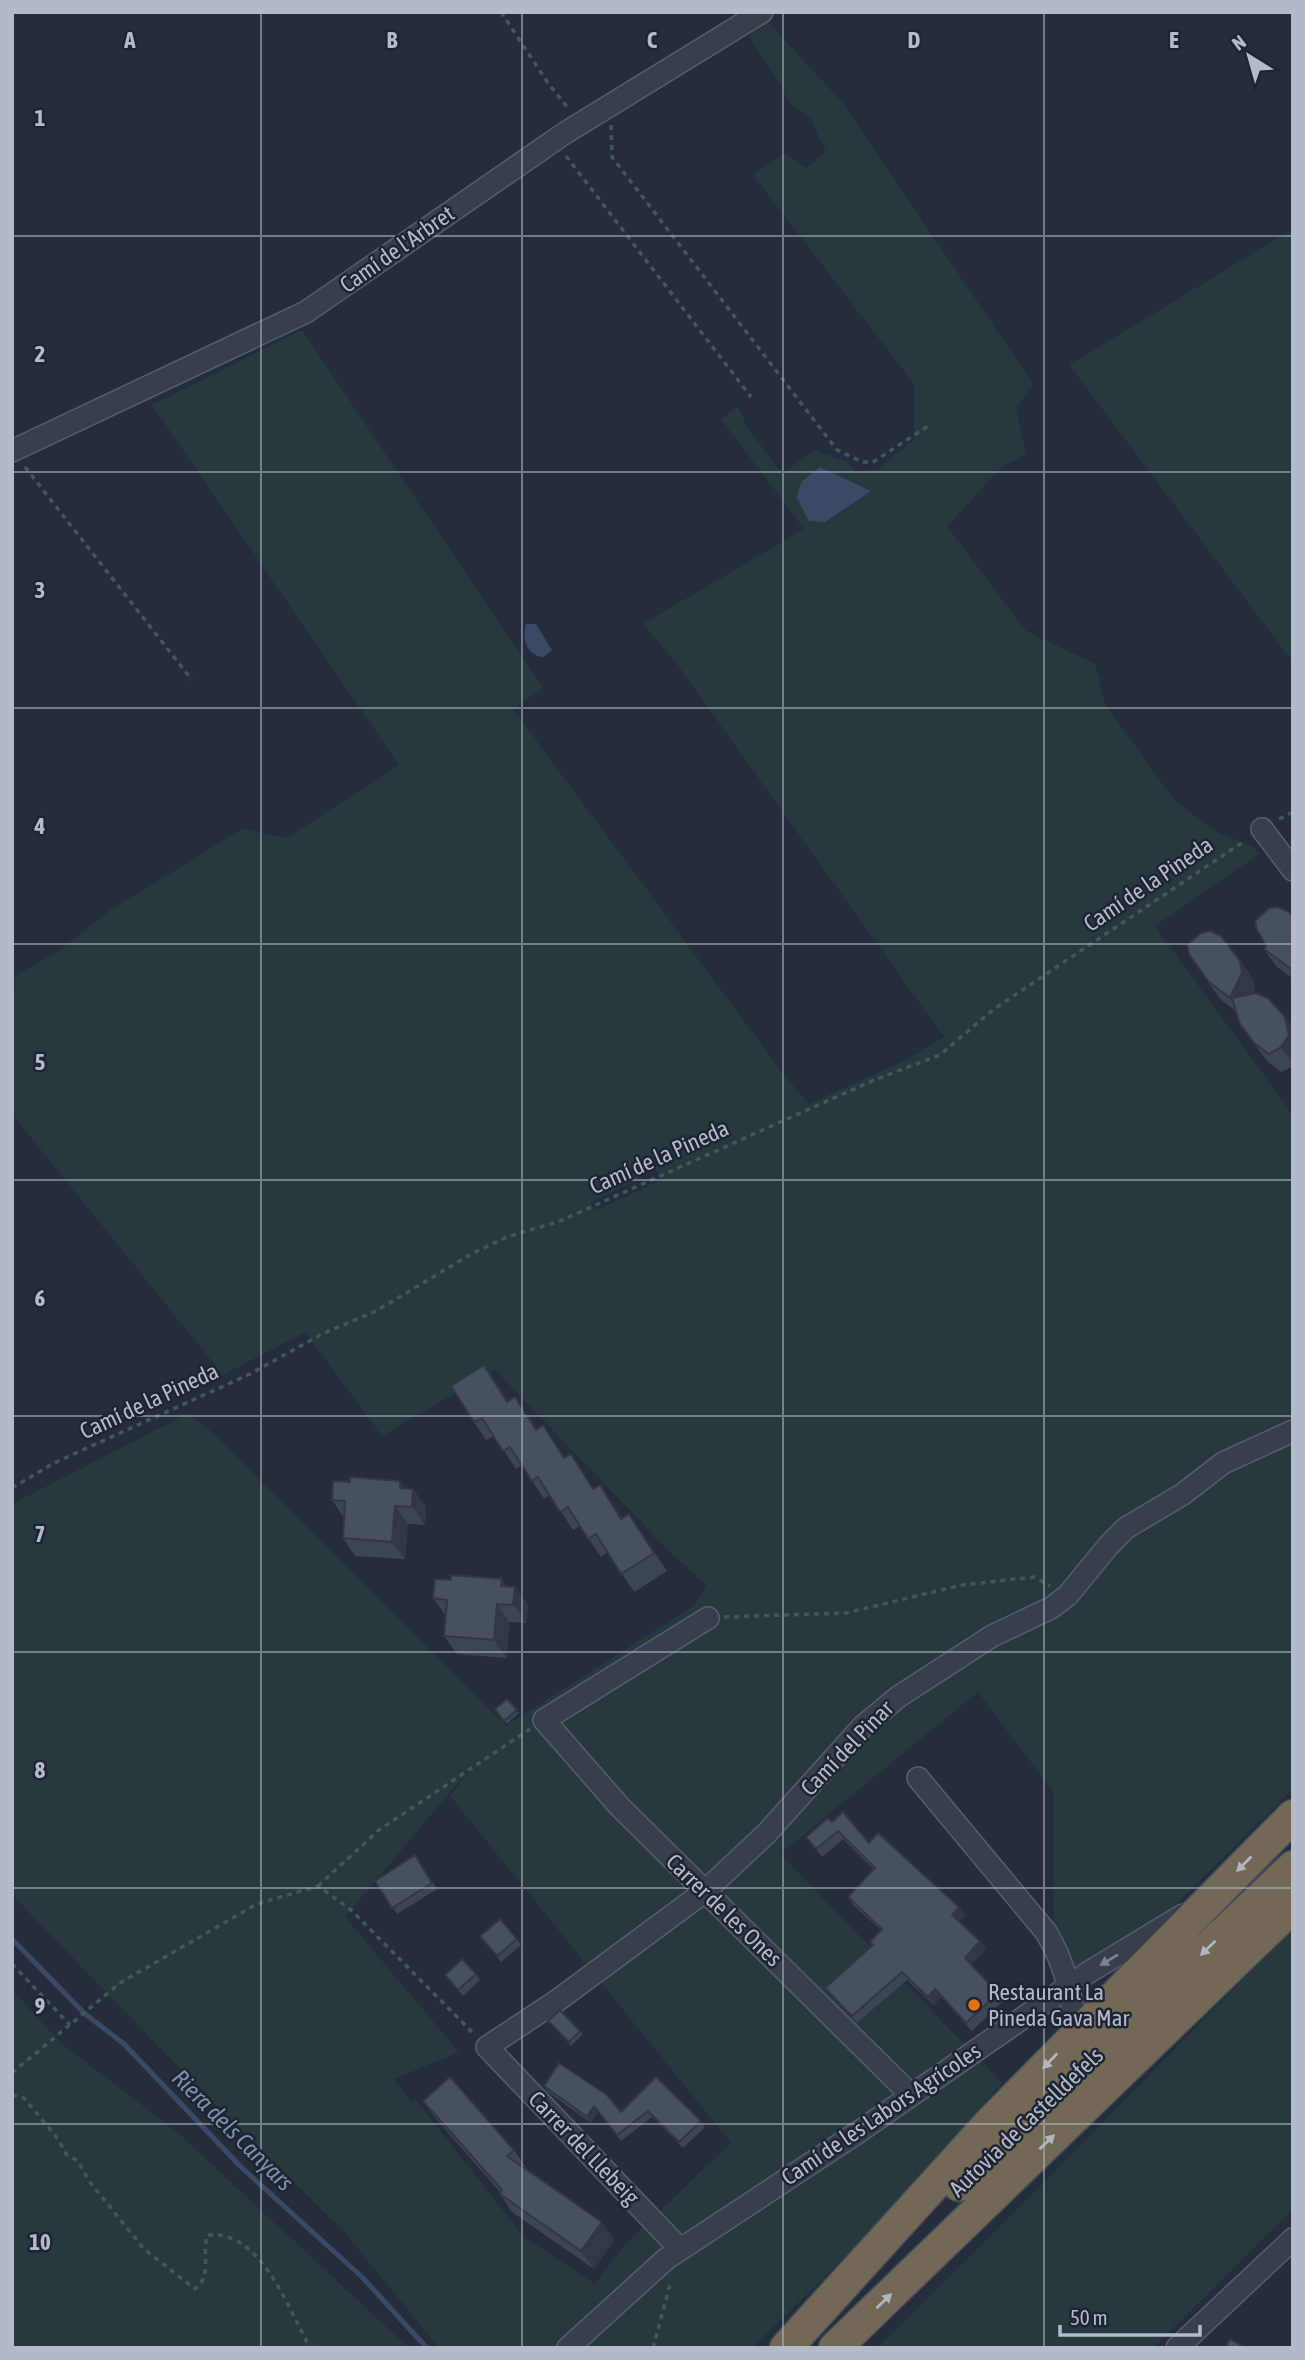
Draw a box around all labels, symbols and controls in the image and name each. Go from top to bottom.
north arrow [1214,21,1284,91]
text: A [123,27,136,53]
text: B [387,27,398,53]
text: C [647,27,658,53]
text: D [908,27,921,53]
text: E [1169,27,1179,53]
text: N [1228,30,1250,55]
text: 1 [35,105,46,131]
street label: Camí de l'Arbret [335,200,459,298]
text: 2 [35,341,45,367]
text: 3 [35,577,45,603]
text: 4 [34,813,46,839]
street label: Camí de la Pineda [1079,831,1217,937]
text: 5 [35,1049,46,1075]
street label: Camí de la Pineda [585,1115,733,1199]
text: 6 [35,1285,46,1311]
street label: Camí de la Pineda [76,1358,222,1444]
text: 7 [35,1521,45,1547]
street label: Camí del Pinar [795,1694,899,1801]
text: 8 [35,1757,46,1783]
street label: Carrer de les Ones [661,1848,787,1972]
one-way arrow [1237,1855,1253,1872]
one-way arrow [1200,1940,1217,1956]
one-way arrow [1099,1954,1118,1967]
place label: Restaurant La Pineda Gava Mar [988,1979,1130,2031]
text: 9 [35,1993,46,2019]
marker: Restaurant La Pineda Gava Mar [966,1997,982,2013]
street label: Camí de les Labors Agrícoles [777,2038,985,2190]
street label: Autovia de Castelldefels [944,2042,1108,2202]
one-way arrow [1041,2052,1058,2069]
water label: Riera dels Canyars [167,2064,299,2196]
street label: Carrer del Llebeig [523,2086,645,2210]
one-way arrow [1039,2133,1056,2150]
text: 10 [29,2229,51,2255]
one-way arrow [875,2293,892,2309]
scale bar [1060,2294,1200,2338]
text: 50 m [1070,2305,1108,2329]

